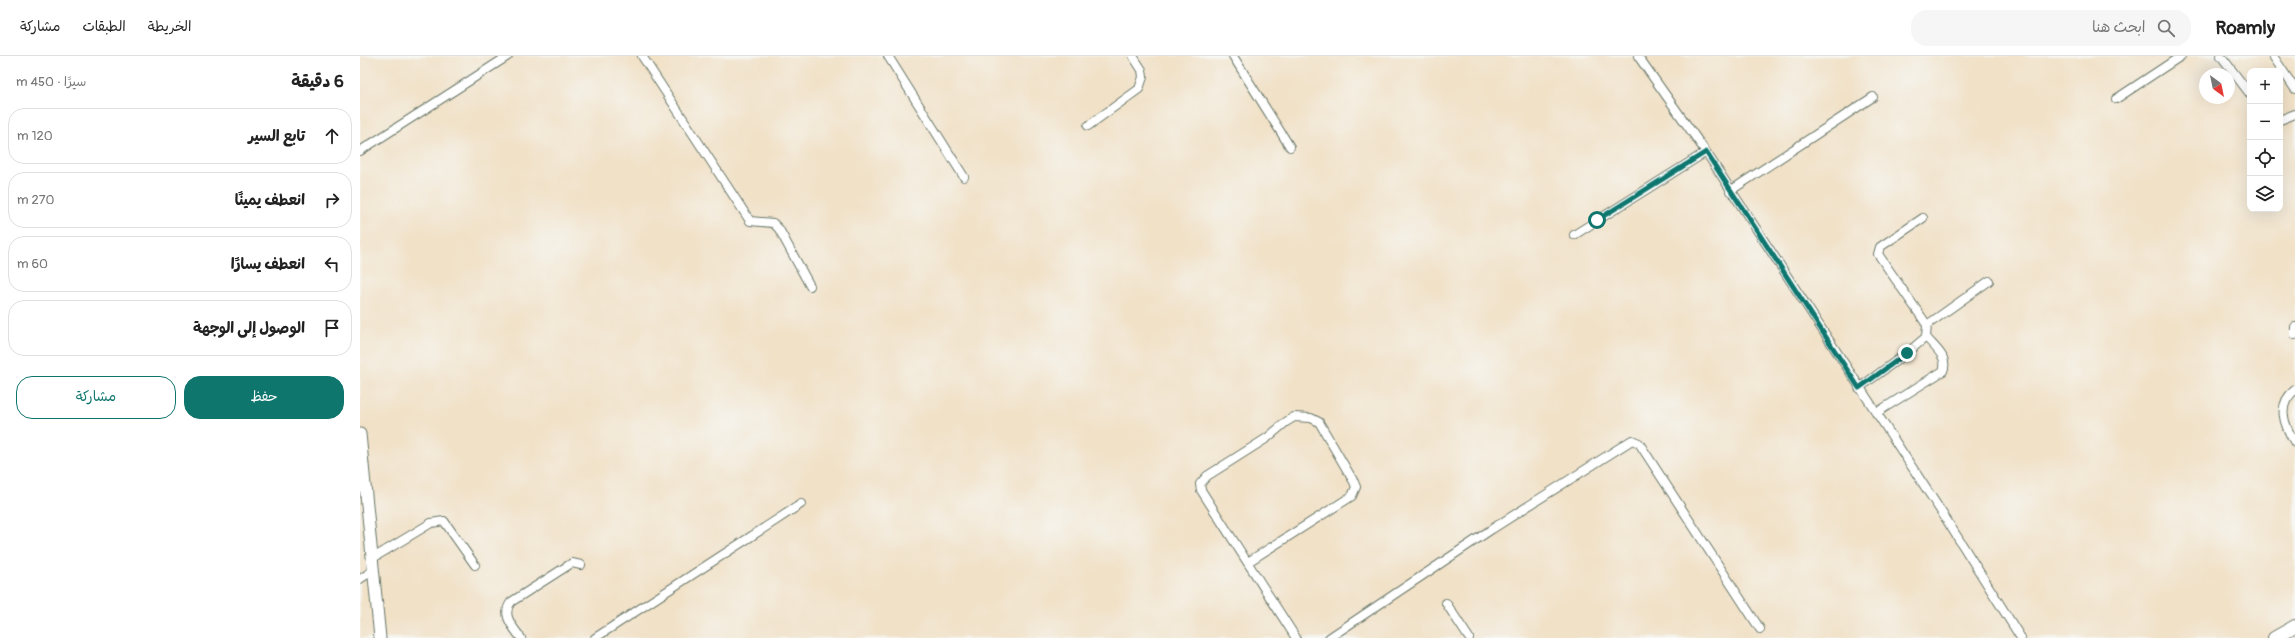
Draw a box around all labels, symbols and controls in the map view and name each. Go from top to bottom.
search box [1911,10,2191,46]
text: Roamly [2215,16,2275,40]
icon: search [2155,17,2177,39]
text: مشاركة [20,18,60,35]
text: الطبقات [82,18,126,35]
text: الخريطة [148,18,191,35]
text: ابحث هنا [2092,18,2145,37]
north arrow [2199,68,2235,104]
map controls [2247,68,2283,212]
button: + [2247,68,2283,104]
text: 6 دقيقة [291,71,344,92]
text: سيرًا · 450 m [16,74,86,90]
button: − [2247,104,2283,140]
icon: ahead [321,125,343,147]
text: تابع السير [248,127,305,146]
text: 120 m [17,128,53,144]
button: locate [2247,140,2283,176]
button: layers [2247,176,2283,212]
icon: right [321,189,343,211]
text: انعطف يمينًا [235,191,305,210]
text: 270 m [17,192,54,208]
route start [1588,211,1606,229]
icon: left [321,253,343,275]
text: انعطف يسارًا [231,255,305,274]
text: 60 m [17,256,48,272]
icon: arrive [321,317,343,339]
text: الوصول إلى الوجهة [193,319,305,338]
route end [1898,344,1916,362]
button: مشاركة [16,376,176,419]
button: حفظ [184,376,344,419]

